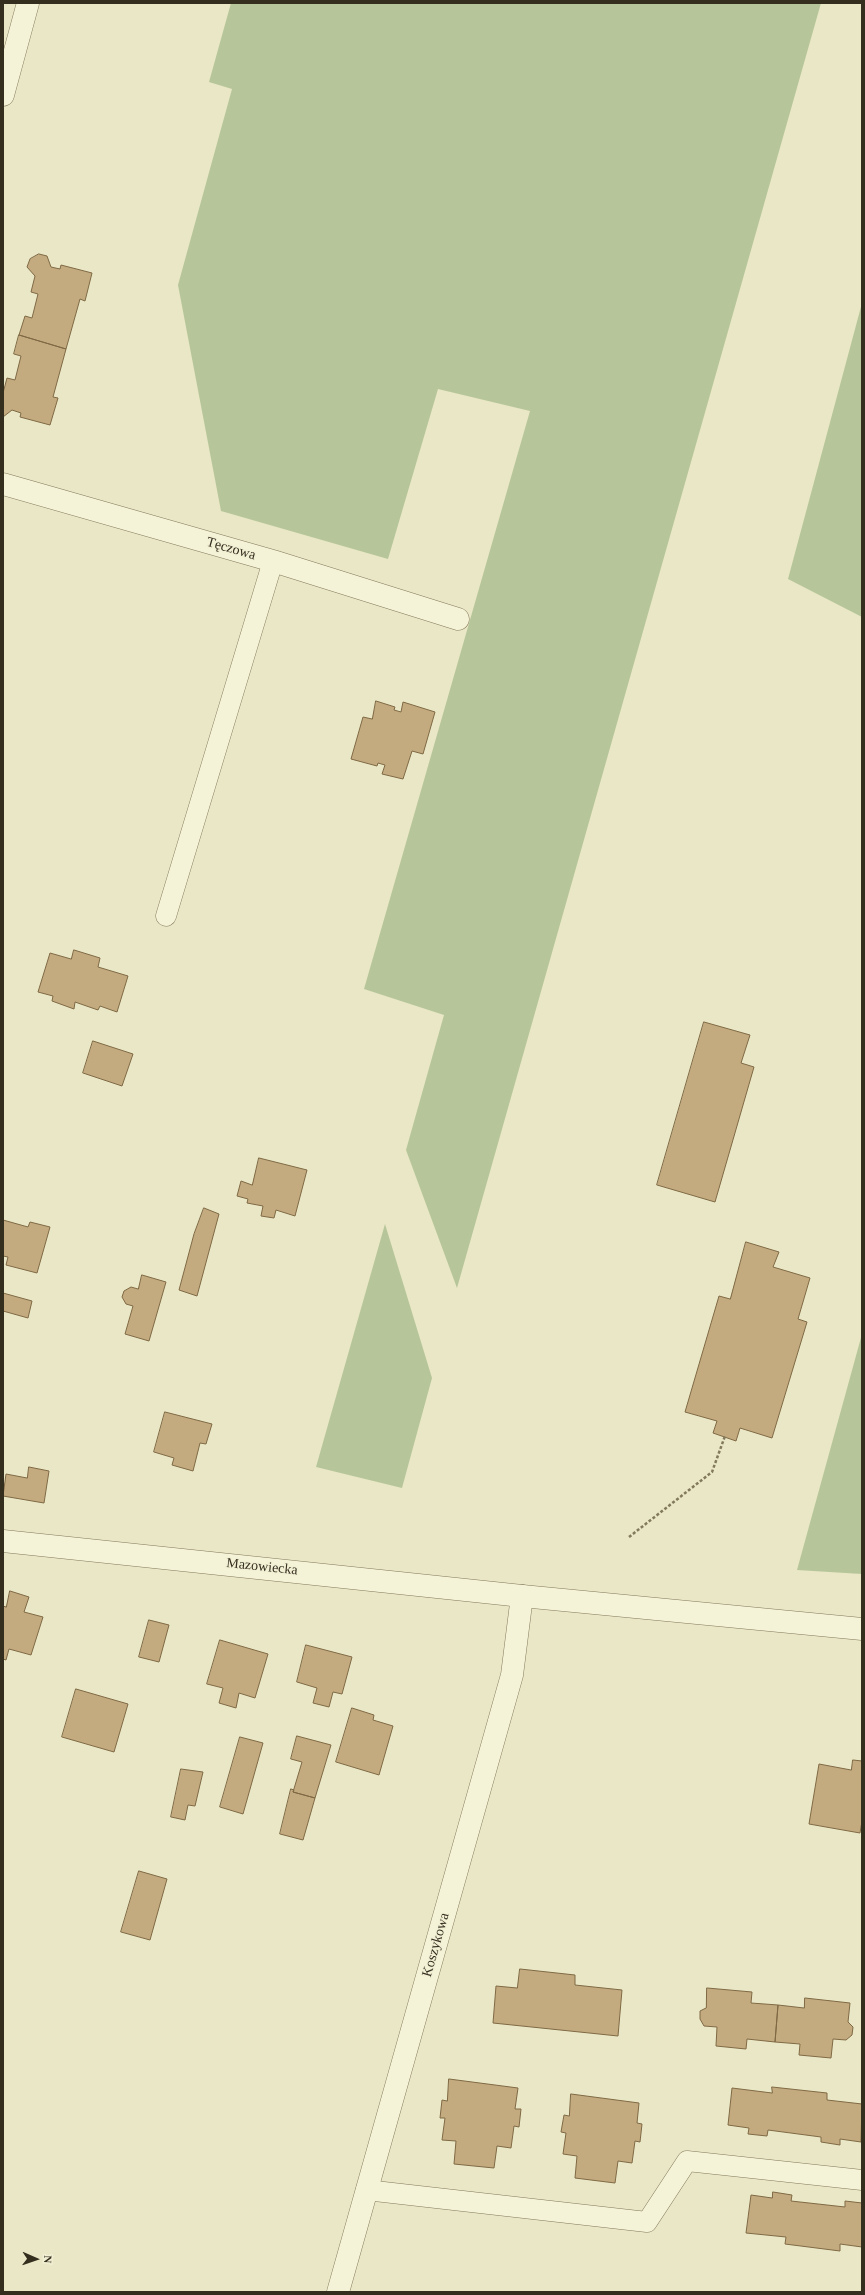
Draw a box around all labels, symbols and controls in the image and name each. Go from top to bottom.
street label: Tęczowa [204,534,258,564]
street label: Mazowiecka [226,1555,298,1579]
street label: Koszykowa [419,1911,453,1979]
north arrow [16,2239,56,2279]
text: N [42,2255,54,2264]

